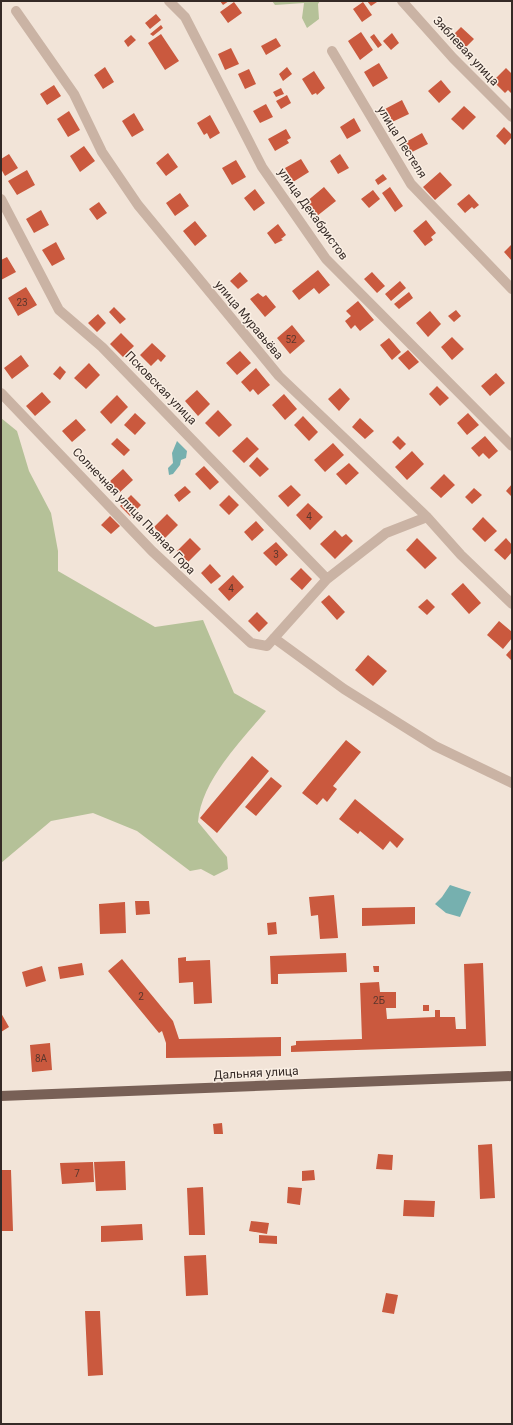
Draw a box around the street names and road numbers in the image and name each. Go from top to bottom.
street label: Зяблевая улица [430,13,502,89]
street label: улица Пестеля [374,103,430,181]
street label: улица Декабристов [275,165,351,263]
street label: улица Муравьёва [212,278,286,362]
street label: Псковская улица [122,348,200,428]
street label: Солнечная улица Пьяная Гора [70,445,198,577]
street label: Дальняя улица [213,1064,299,1082]

